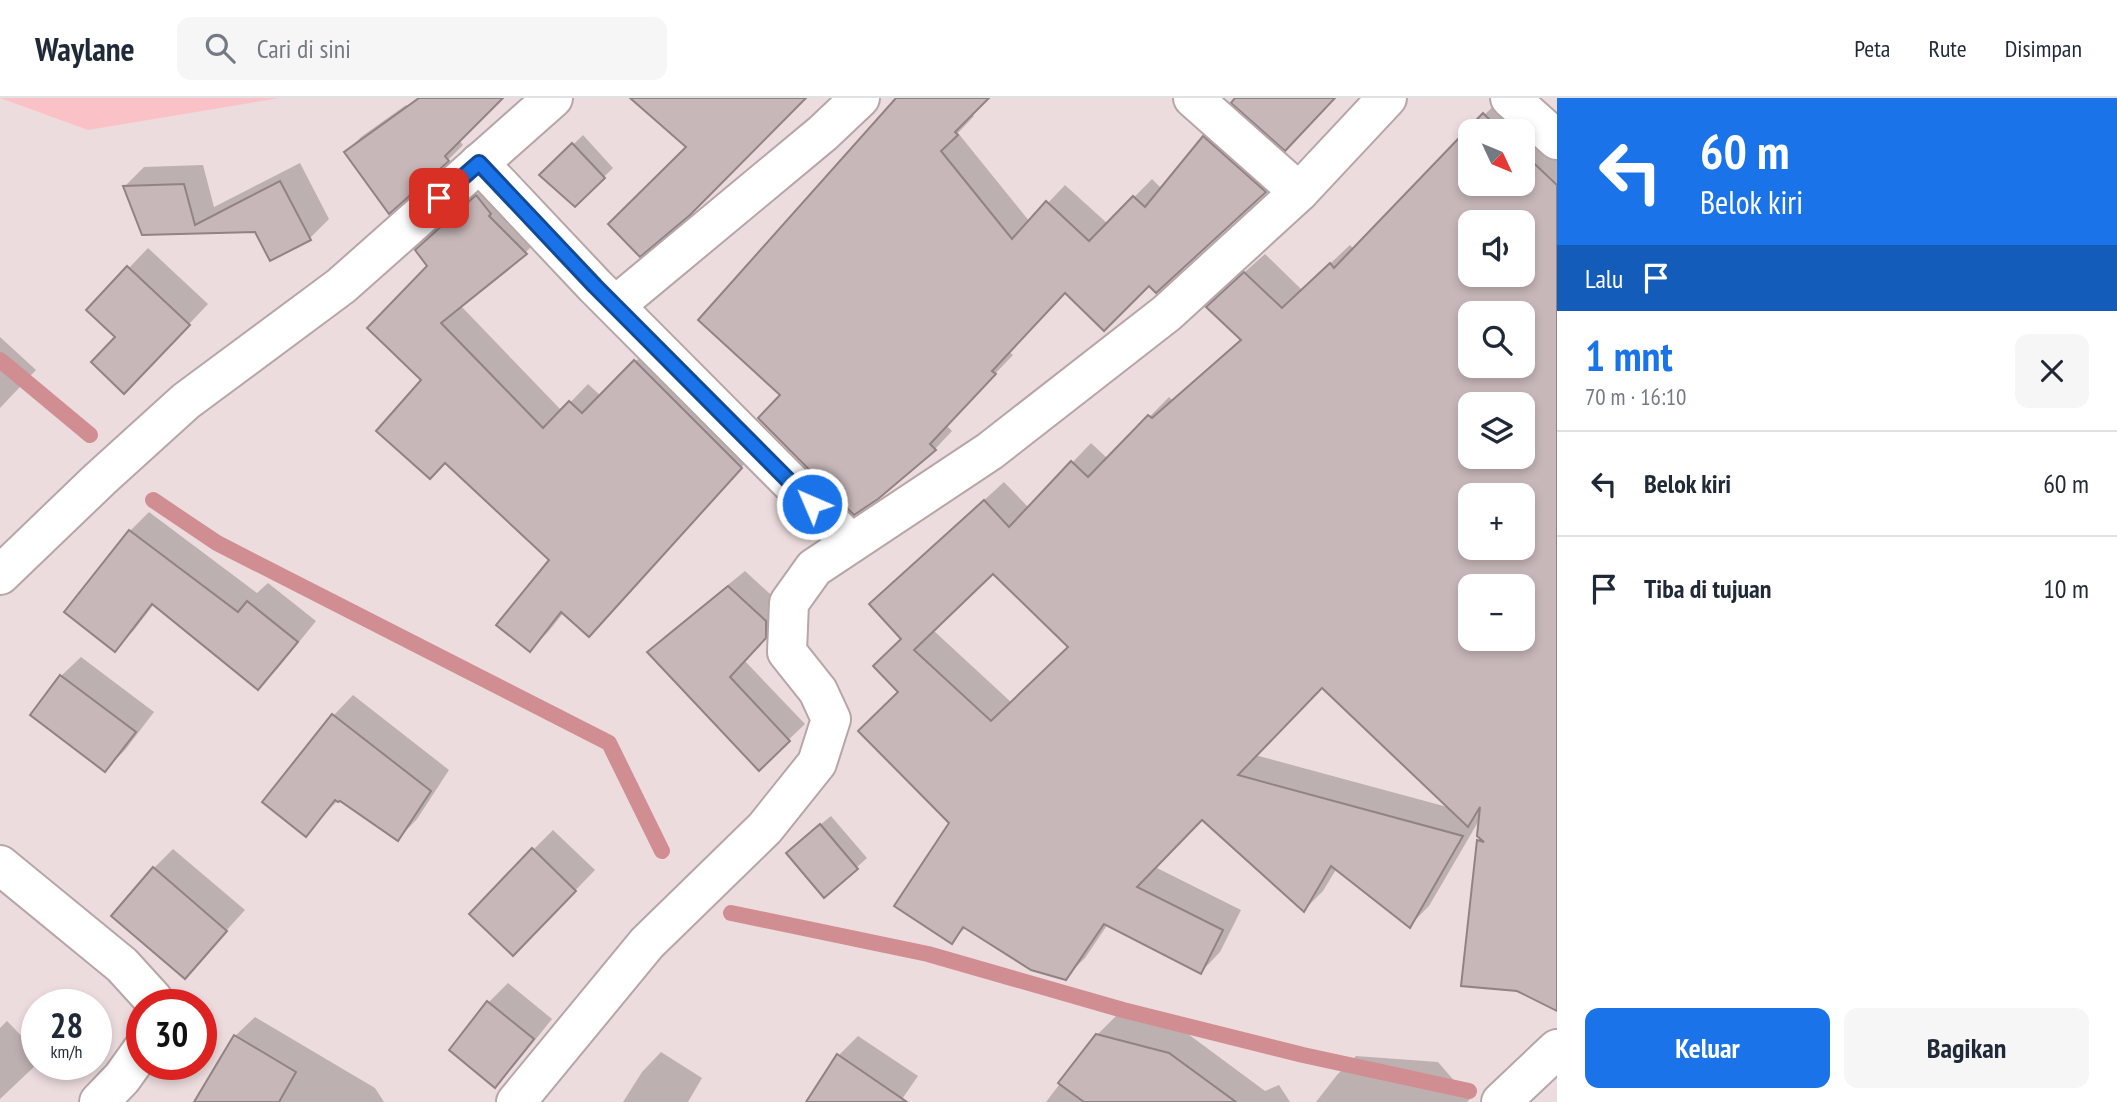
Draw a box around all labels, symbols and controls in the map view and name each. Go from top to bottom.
search box [177,17,667,80]
text: Waylane [35,27,135,70]
icon: search [201,29,239,67]
text: Cari di sini [257,32,351,65]
text: Peta [1854,33,1890,64]
text: Rute [1928,33,1967,64]
text: Disimpan [2005,33,2082,64]
north arrow [1458,119,1535,196]
map controls [1458,119,1535,651]
text: 60 m [1700,119,1789,183]
icon: left [1585,126,1676,217]
pin [409,168,469,228]
icon: arrive [420,179,458,217]
text: Belok kiri [1700,181,1803,223]
button: sound [1458,210,1535,287]
icon: arrive [1637,259,1675,297]
text: Lalu [1585,262,1623,295]
button: search [1458,301,1535,378]
text: 1 mnt [1585,328,1673,383]
button: close [2015,334,2089,408]
text: 70 m · 16:10 [1585,382,1686,411]
button: layers [1458,392,1535,469]
icon: left [1585,465,1623,503]
position arrow [775,467,849,541]
text: Belok kiri [1644,467,1731,500]
text: 60 m [2043,467,2089,500]
button: + [1458,483,1535,560]
icon: arrive [1585,570,1623,608]
text: Tiba di tujuan [1644,572,1772,605]
text: 10 m [2043,572,2089,605]
button: − [1458,574,1535,651]
speed limit sign: 30 [126,989,217,1080]
text: 28 [50,1002,83,1048]
button: Keluar [1585,1008,1830,1088]
button: Bagikan [1844,1008,2089,1088]
text: km/h [51,1040,82,1063]

